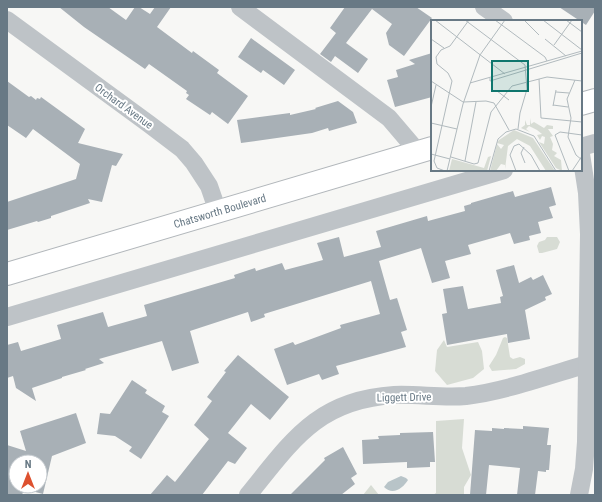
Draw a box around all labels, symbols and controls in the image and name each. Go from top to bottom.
inset map [431,20,582,171]
street label: Orchard Avenue [92,81,155,132]
street label: Chatsworth Boulevard [172,192,268,231]
street label: Liggett Drive [377,391,431,404]
north arrow [8,454,48,494]
text: N [25,458,32,471]

